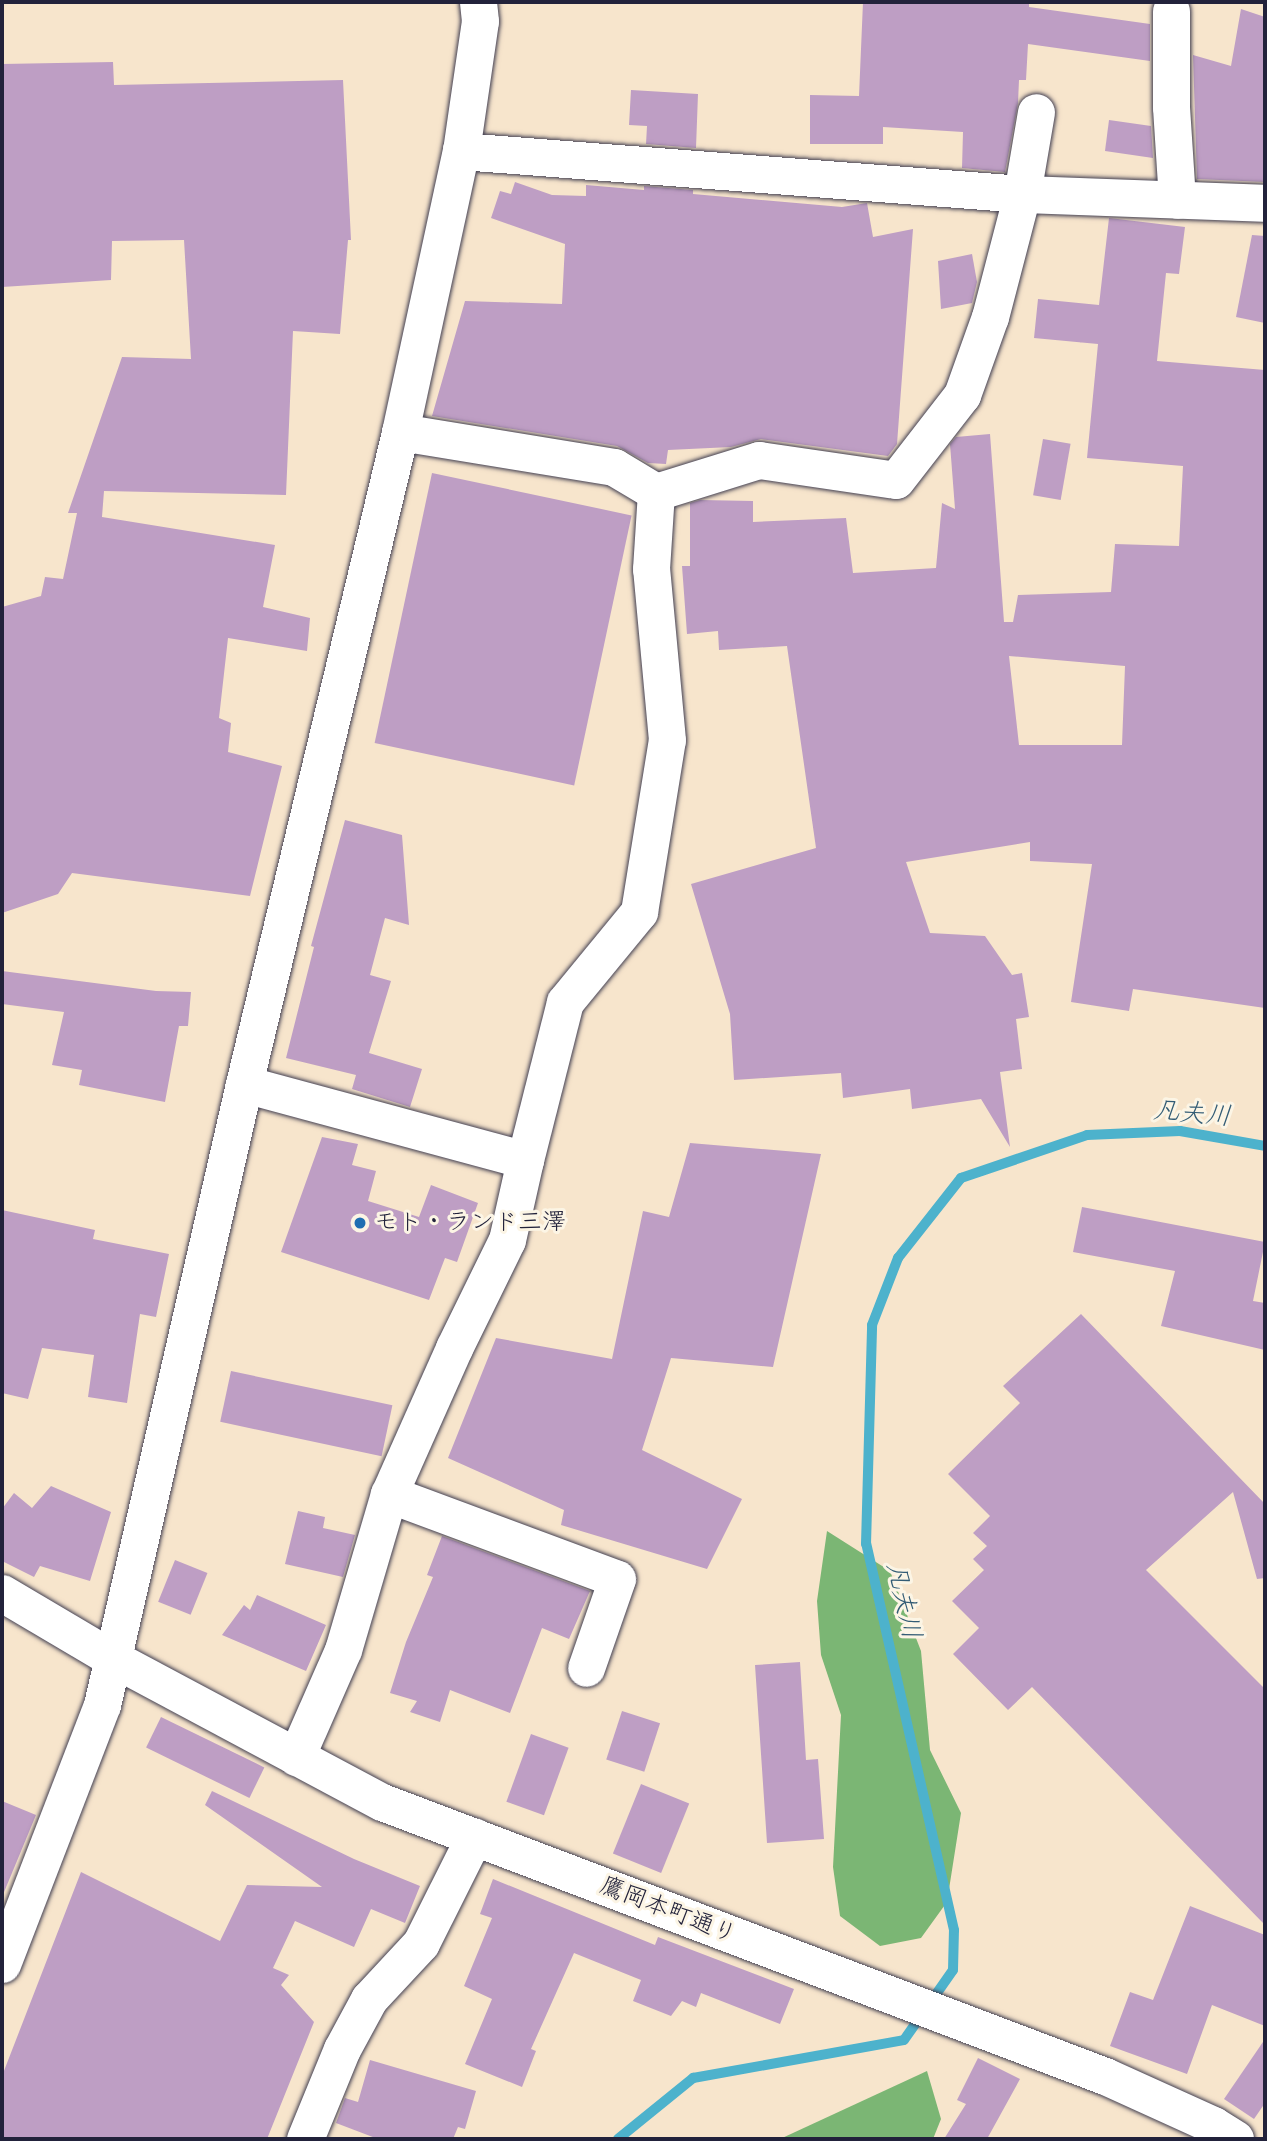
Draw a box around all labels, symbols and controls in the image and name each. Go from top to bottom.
water label: 凡夫川 [1152,1096,1232,1134]
place label: モト・ランド三澤 [374,1209,566,1237]
marker: モト・ランド三澤 [352,1215,368,1231]
water label: 凡夫川 [878,1559,926,1643]
street label: 鷹岡本町通り [596,1872,740,1950]

